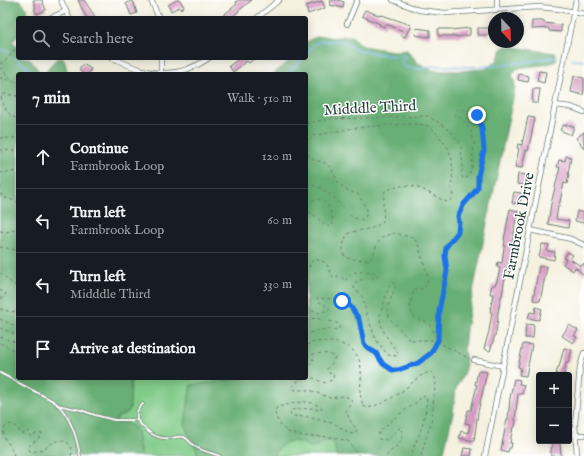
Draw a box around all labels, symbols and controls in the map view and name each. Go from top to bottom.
north arrow [488,12,524,48]
search box [16,16,308,60]
icon: search [30,27,52,49]
text: Search here [62,29,133,48]
text: 7 min [32,88,70,109]
text: Walk · 510 m [227,90,292,107]
street label: Midddle Third [323,96,418,120]
route end [468,106,486,124]
text: Continue [70,139,128,158]
icon: ahead [32,146,54,168]
text: 120 m [262,148,292,165]
text: Farmbrook Loop [70,158,164,175]
street label: Farmbrook Drive [499,171,539,281]
text: Turn left [70,203,126,222]
icon: left [32,210,54,232]
text: 60 m [267,212,292,229]
text: Farmbrook Loop [70,222,164,239]
text: Turn left [70,267,126,286]
icon: left [32,274,54,296]
text: 330 m [263,276,292,293]
text: Midddle Third [70,286,150,303]
route start [333,292,351,310]
icon: arrive [32,338,54,360]
text: Arrive at destination [70,339,196,358]
map controls [536,372,572,444]
button: + [536,372,572,408]
button: − [536,408,572,444]

